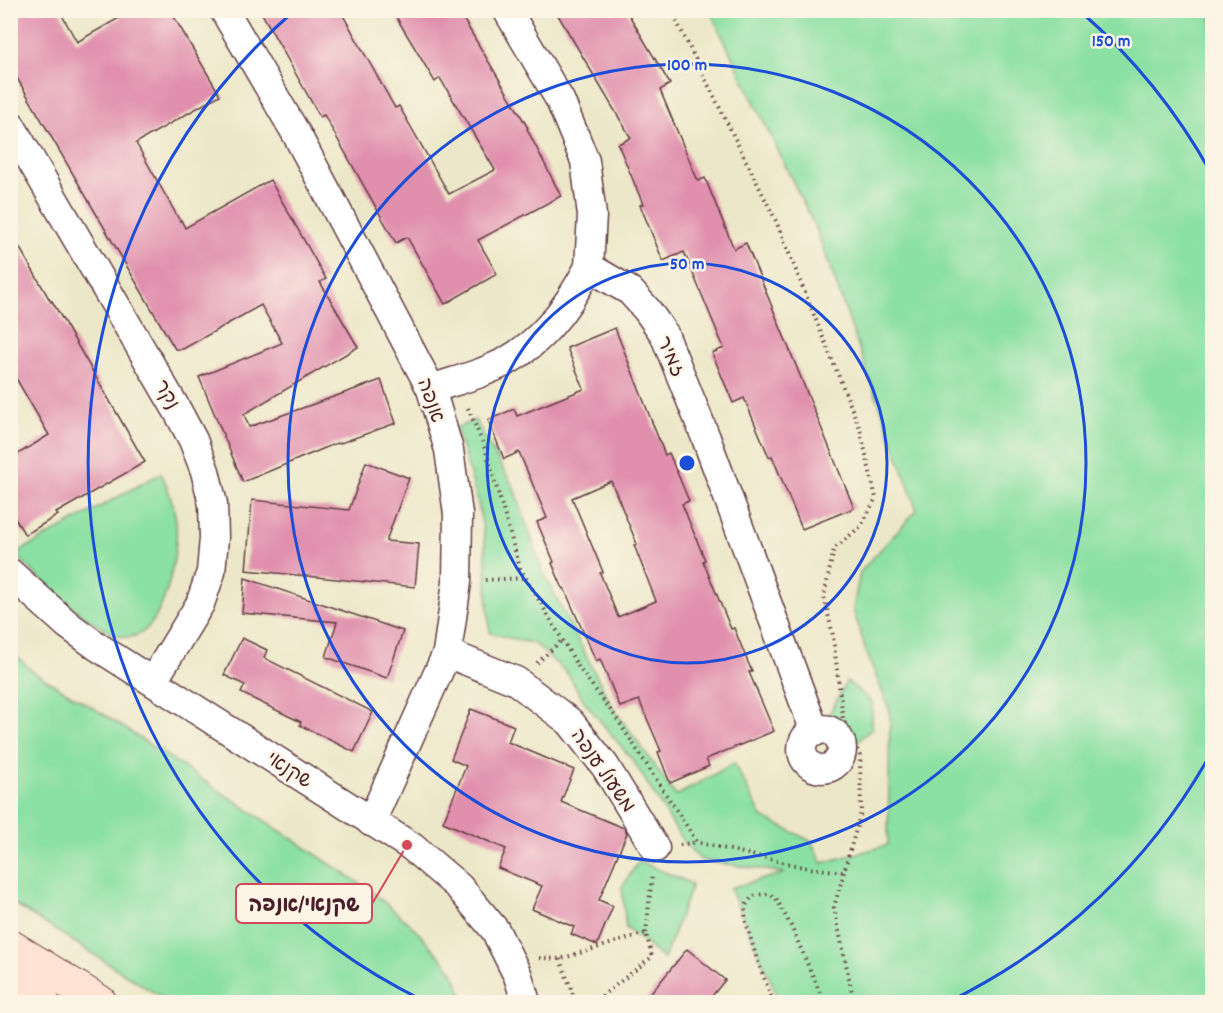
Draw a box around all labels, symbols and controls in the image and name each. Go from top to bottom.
text: 150 m [1092,30,1130,55]
text: 100 m [667,54,707,79]
text: 50 m [670,253,704,278]
street label: זמיר [648,332,691,382]
street label: נקר [146,375,185,416]
street label: אנפה [408,375,450,427]
centre of rings [677,453,697,473]
street label: משעול ענפה [562,724,641,819]
street label: שקנאי [260,746,317,797]
callout: שקנאי/אנפה [236,884,372,923]
text: שקנאי/אנפה [248,892,360,922]

